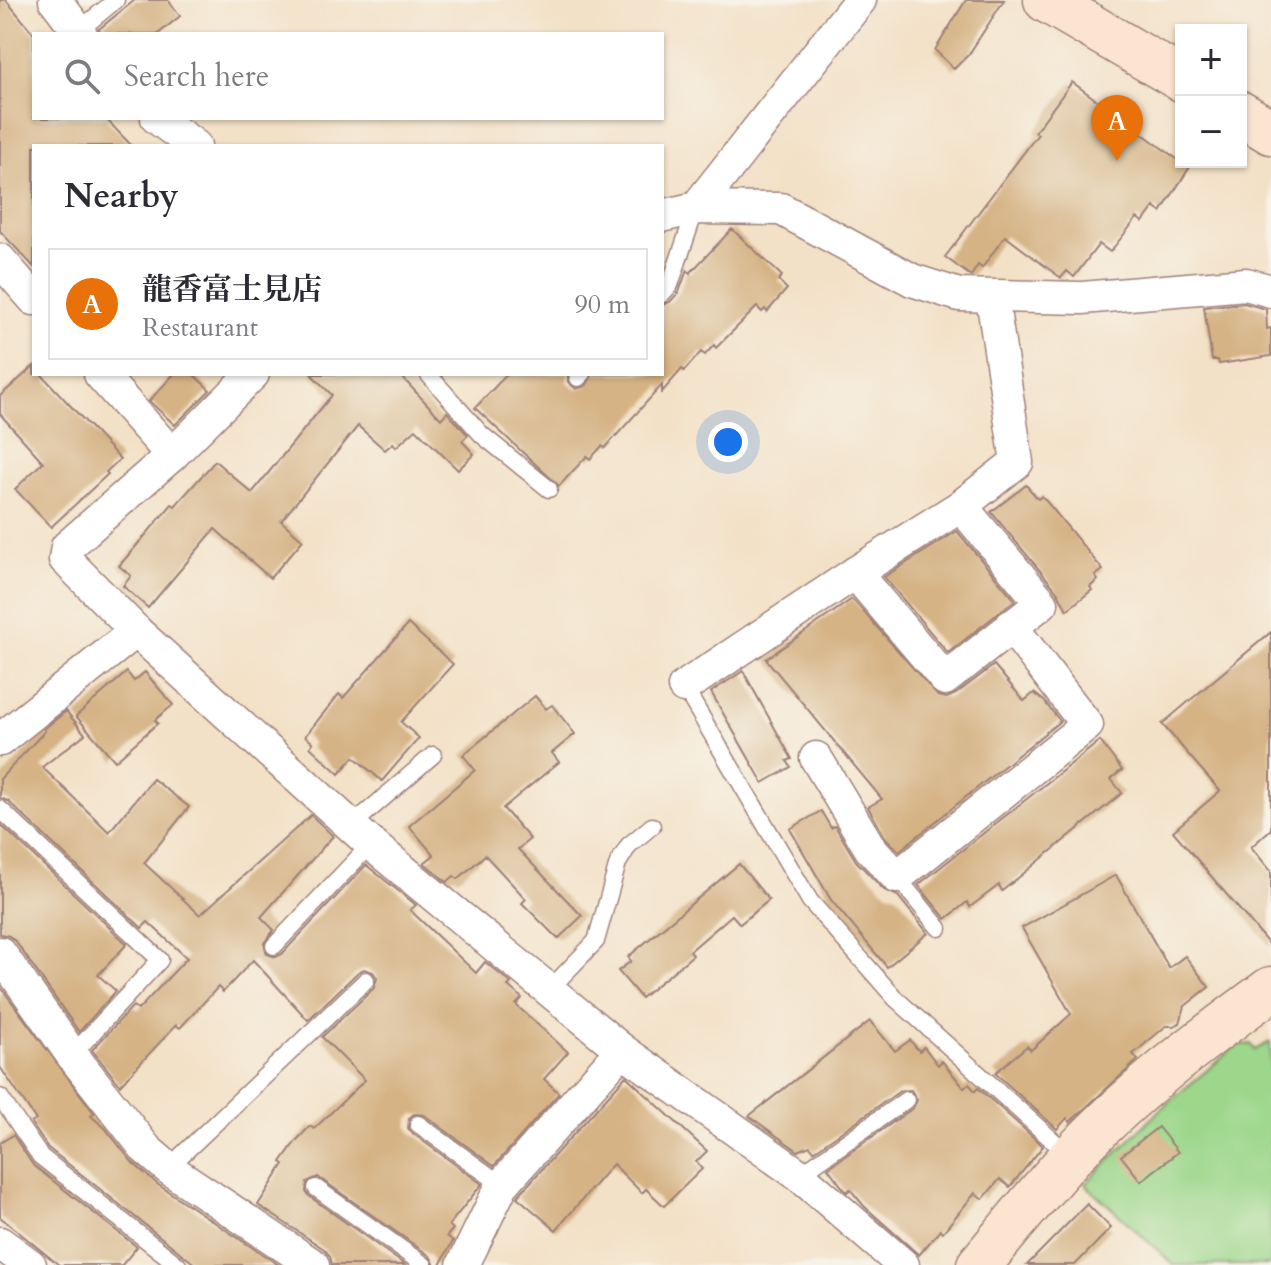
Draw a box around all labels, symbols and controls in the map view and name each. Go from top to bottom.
map controls [1175,24,1247,168]
button: + [1175,24,1247,96]
search box [32,32,664,120]
icon: search [60,54,104,98]
text: Search here [124,56,269,97]
pin: A [1091,95,1143,161]
button: − [1175,96,1247,168]
text: Nearby [64,173,179,219]
text: 龍香富士見店 [142,269,322,310]
text: A [82,287,102,322]
text: 90 m [574,287,630,322]
text: Restaurant [142,310,258,345]
your location [708,422,748,462]

